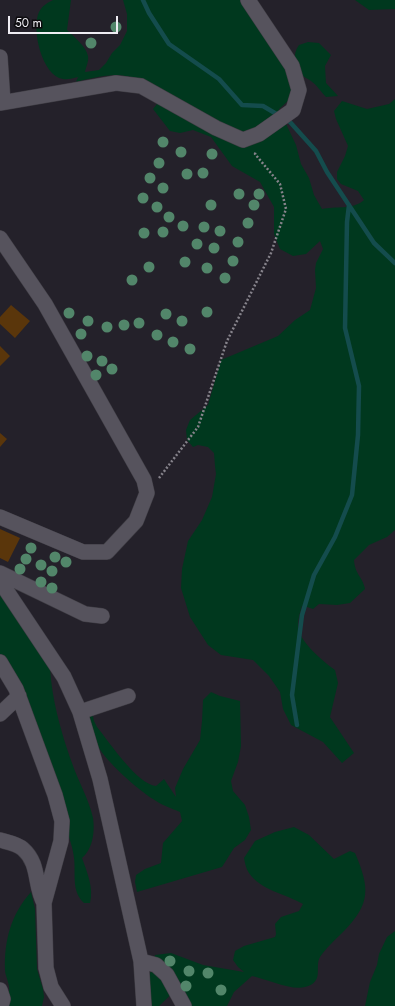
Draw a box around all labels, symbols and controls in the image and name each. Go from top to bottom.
scale bar [10,8,120,34]
text: 50 m [15,14,42,32]

